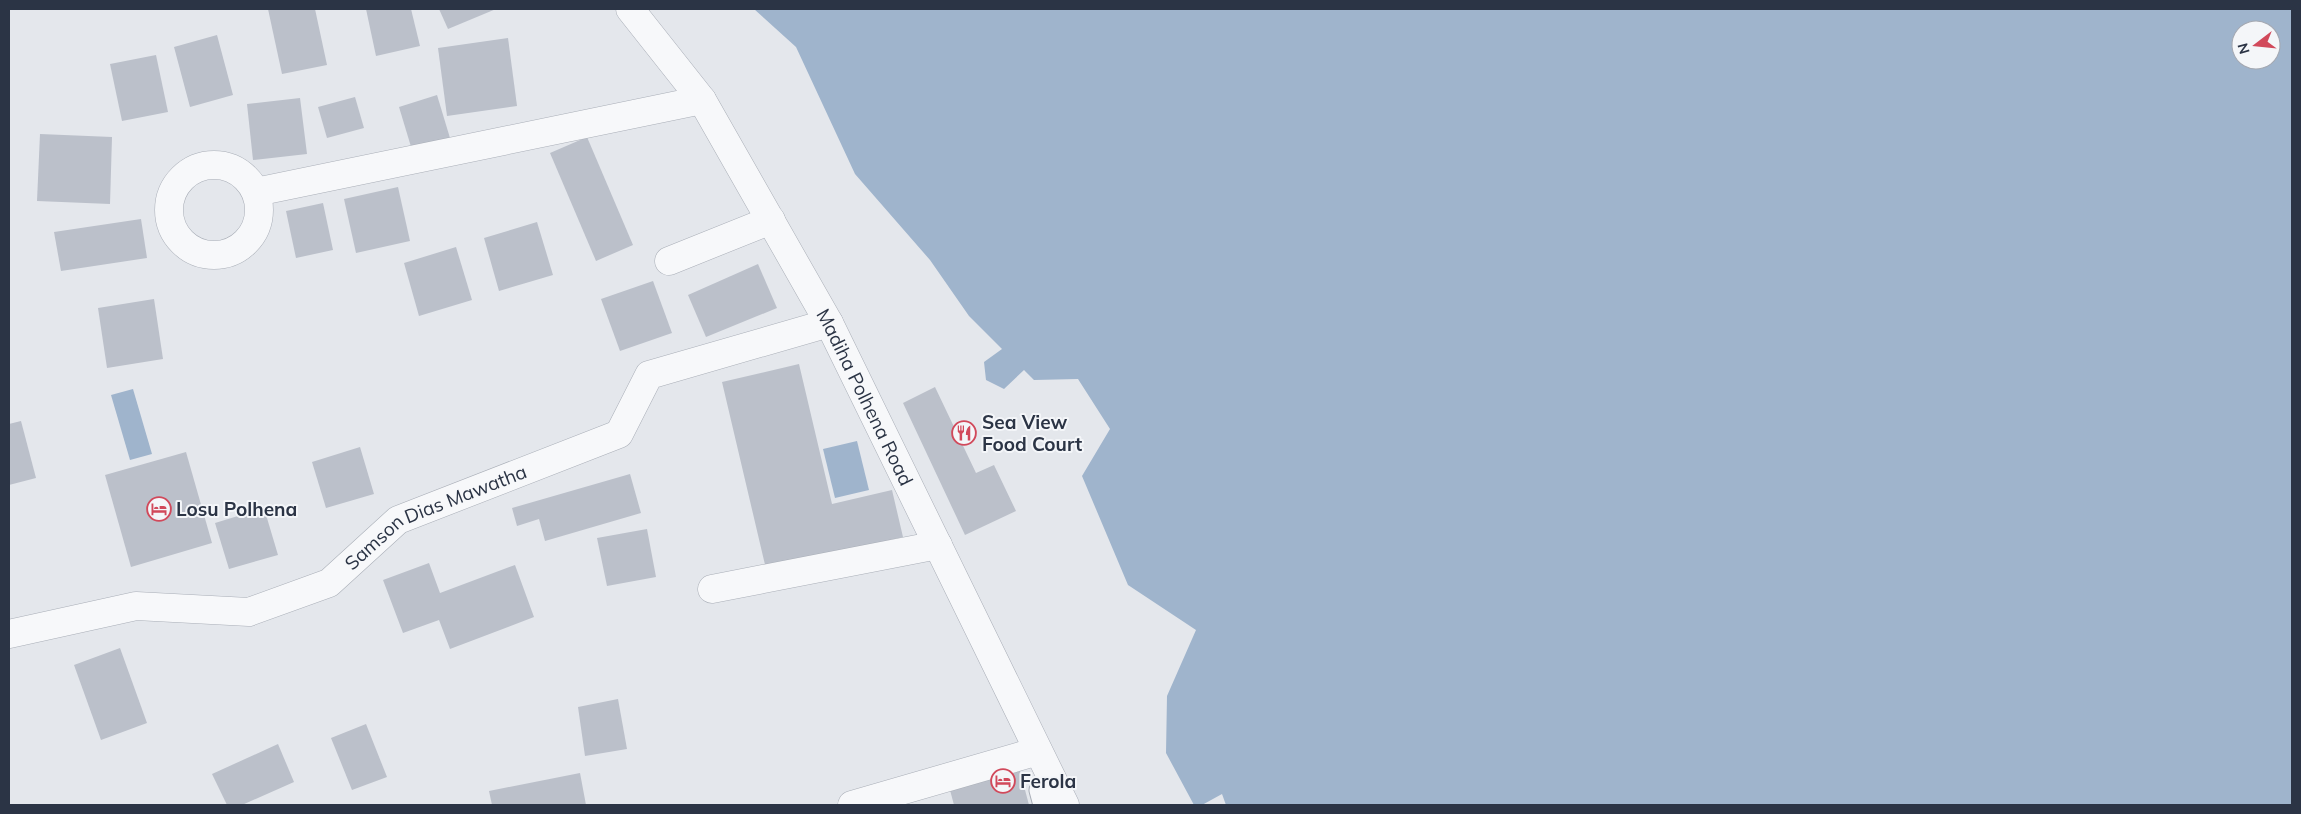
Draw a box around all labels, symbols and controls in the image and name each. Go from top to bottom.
north arrow [2231,20,2281,70]
text: N [2233,41,2254,56]
street label: Madiha Polhena Road [811,304,919,489]
place label: Sea View Food Court [982,410,1082,456]
restaurant icon: Sea View Food Court [951,420,977,446]
street label: Samson Dias Mawatha [339,459,530,575]
hotel icon: Losu Polhena [146,496,172,522]
place label: Losu Polhena [176,497,297,521]
hotel icon: Ferola [990,768,1016,794]
place label: Ferola [1020,769,1076,793]

